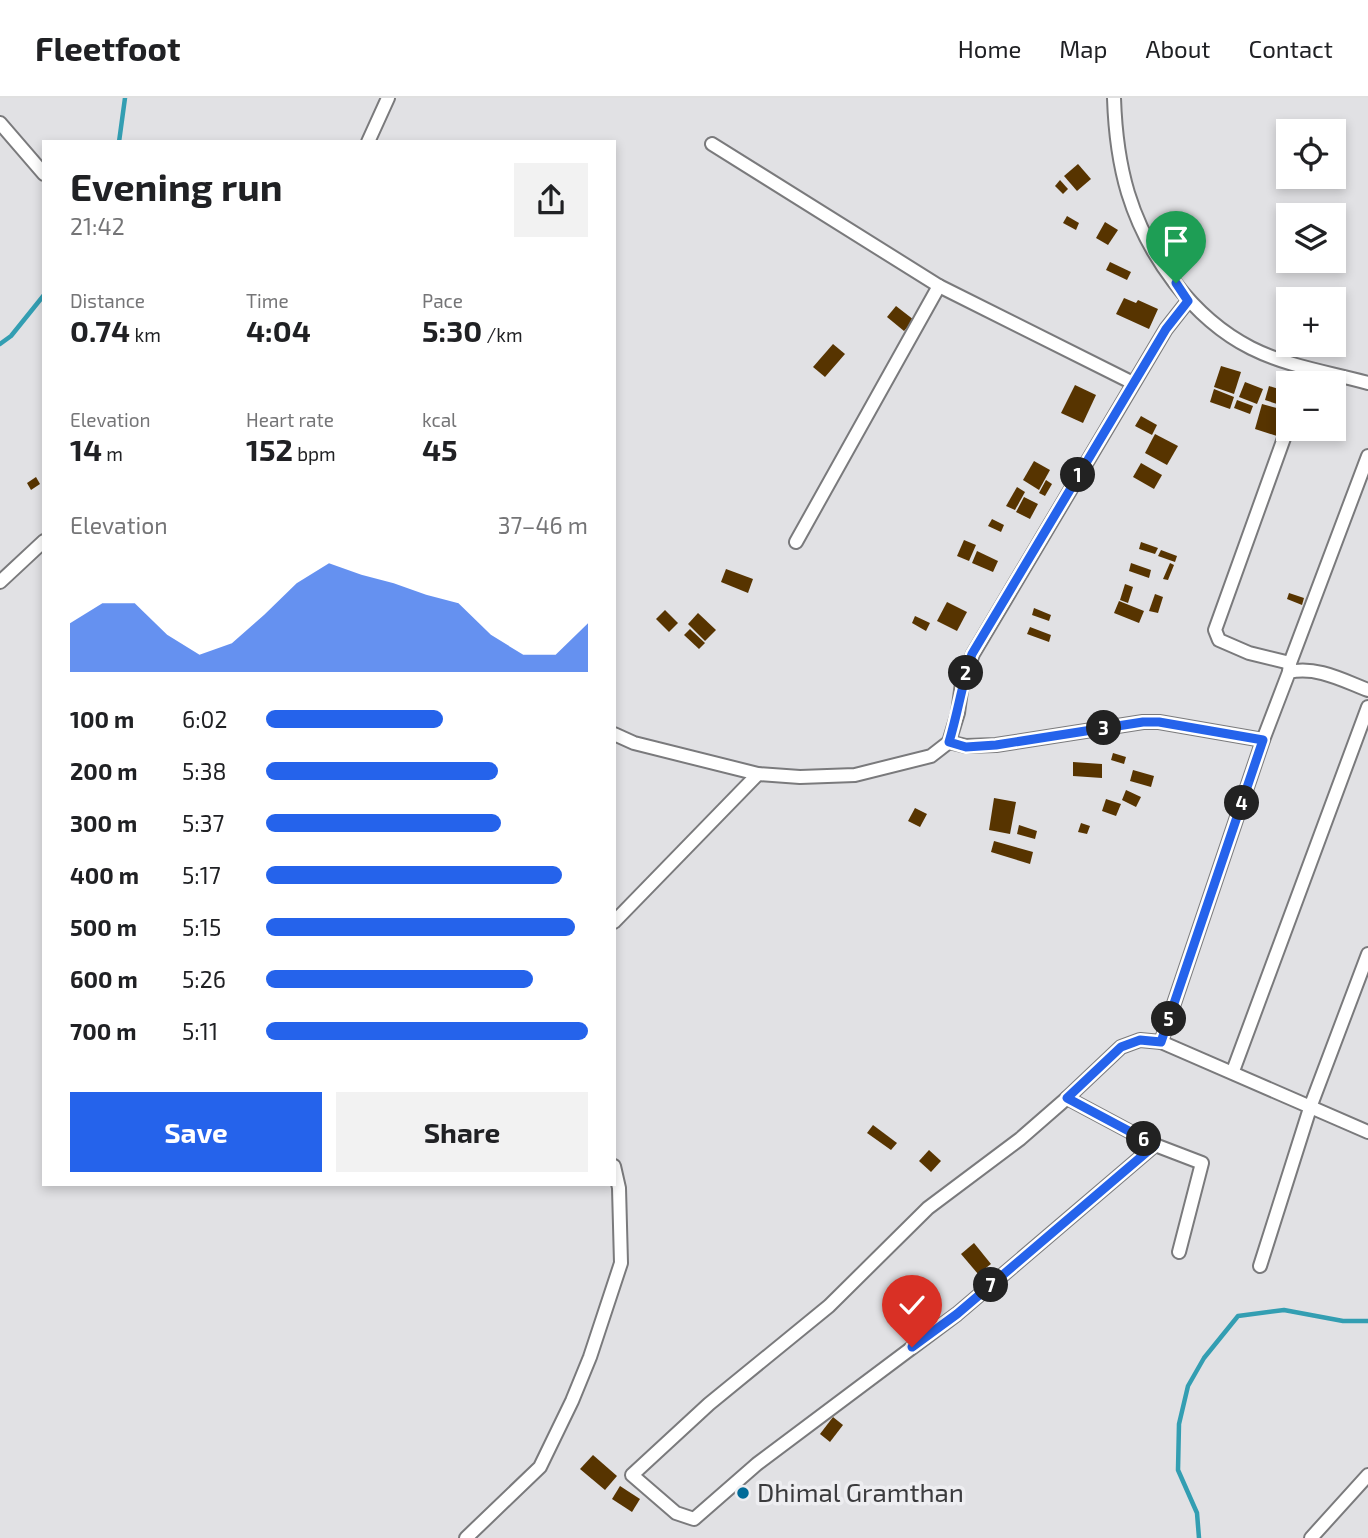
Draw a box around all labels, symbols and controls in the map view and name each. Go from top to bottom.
text: Fleetfoot [35,28,180,68]
text: Home [958,34,1021,63]
text: Map [1059,34,1107,63]
text: About [1145,34,1211,63]
text: Contact [1249,34,1333,63]
map controls [1276,119,1346,441]
button: locate [1276,119,1346,189]
text: Evening run [70,163,283,209]
button: share [514,163,588,237]
button: layers [1276,203,1346,273]
pin [1146,211,1206,283]
text: 21:42 [70,212,125,240]
icon: arrive [1157,222,1195,260]
button: + [1276,287,1346,357]
text: Distance [70,289,145,312]
text: Time [246,289,289,312]
text: Pace [422,289,463,312]
text: 0.74 [70,312,130,348]
text: 4:04 [246,312,311,348]
text: 5:30 [422,312,482,348]
text: km [130,323,161,346]
text: /km [482,323,523,346]
button: − [1276,371,1346,441]
text: Elevation [70,408,151,431]
text: Heart rate [246,408,334,431]
text: kcal [422,408,457,431]
text: 14 [70,431,102,467]
text: 152 [246,431,293,467]
text: 45 [422,431,458,467]
text: m [102,442,123,465]
text: bpm [293,442,336,465]
pin: 1 [1060,458,1096,492]
text: 1 [1073,463,1082,486]
text: Elevation [70,511,168,539]
text: 37–46 m [498,511,588,539]
pin: 2 [948,656,984,690]
text: 2 [960,661,971,684]
text: 100 m [70,705,134,733]
text: 6:02 [182,705,227,733]
pin: 3 [1086,710,1122,746]
text: 3 [1098,716,1109,739]
text: 200 m [70,757,138,785]
text: 5:38 [182,757,227,785]
pin: 4 [1224,786,1260,820]
text: 4 [1235,791,1248,814]
text: 300 m [70,809,137,837]
text: 5:37 [182,809,224,837]
text: 400 m [70,861,139,889]
text: 5:17 [182,861,221,889]
text: 500 m [70,913,137,941]
text: 5:15 [182,913,221,941]
text: 600 m [70,965,138,993]
text: 5:26 [182,965,226,993]
pin: 5 [1152,1002,1186,1037]
text: 5 [1163,1007,1174,1030]
text: 700 m [70,1017,136,1045]
text: 5:11 [182,1017,218,1045]
button: Save [70,1092,322,1172]
button: Share [336,1092,588,1172]
pin: 6 [1126,1122,1162,1156]
text: 6 [1138,1127,1149,1150]
pin: 7 [974,1268,1009,1302]
text: 7 [985,1273,996,1296]
pin [882,1275,942,1347]
icon: check [893,1286,931,1324]
place label: Dhimal Gramthan [757,1476,964,1507]
marker: Dhimal Gramthan [735,1485,751,1501]

